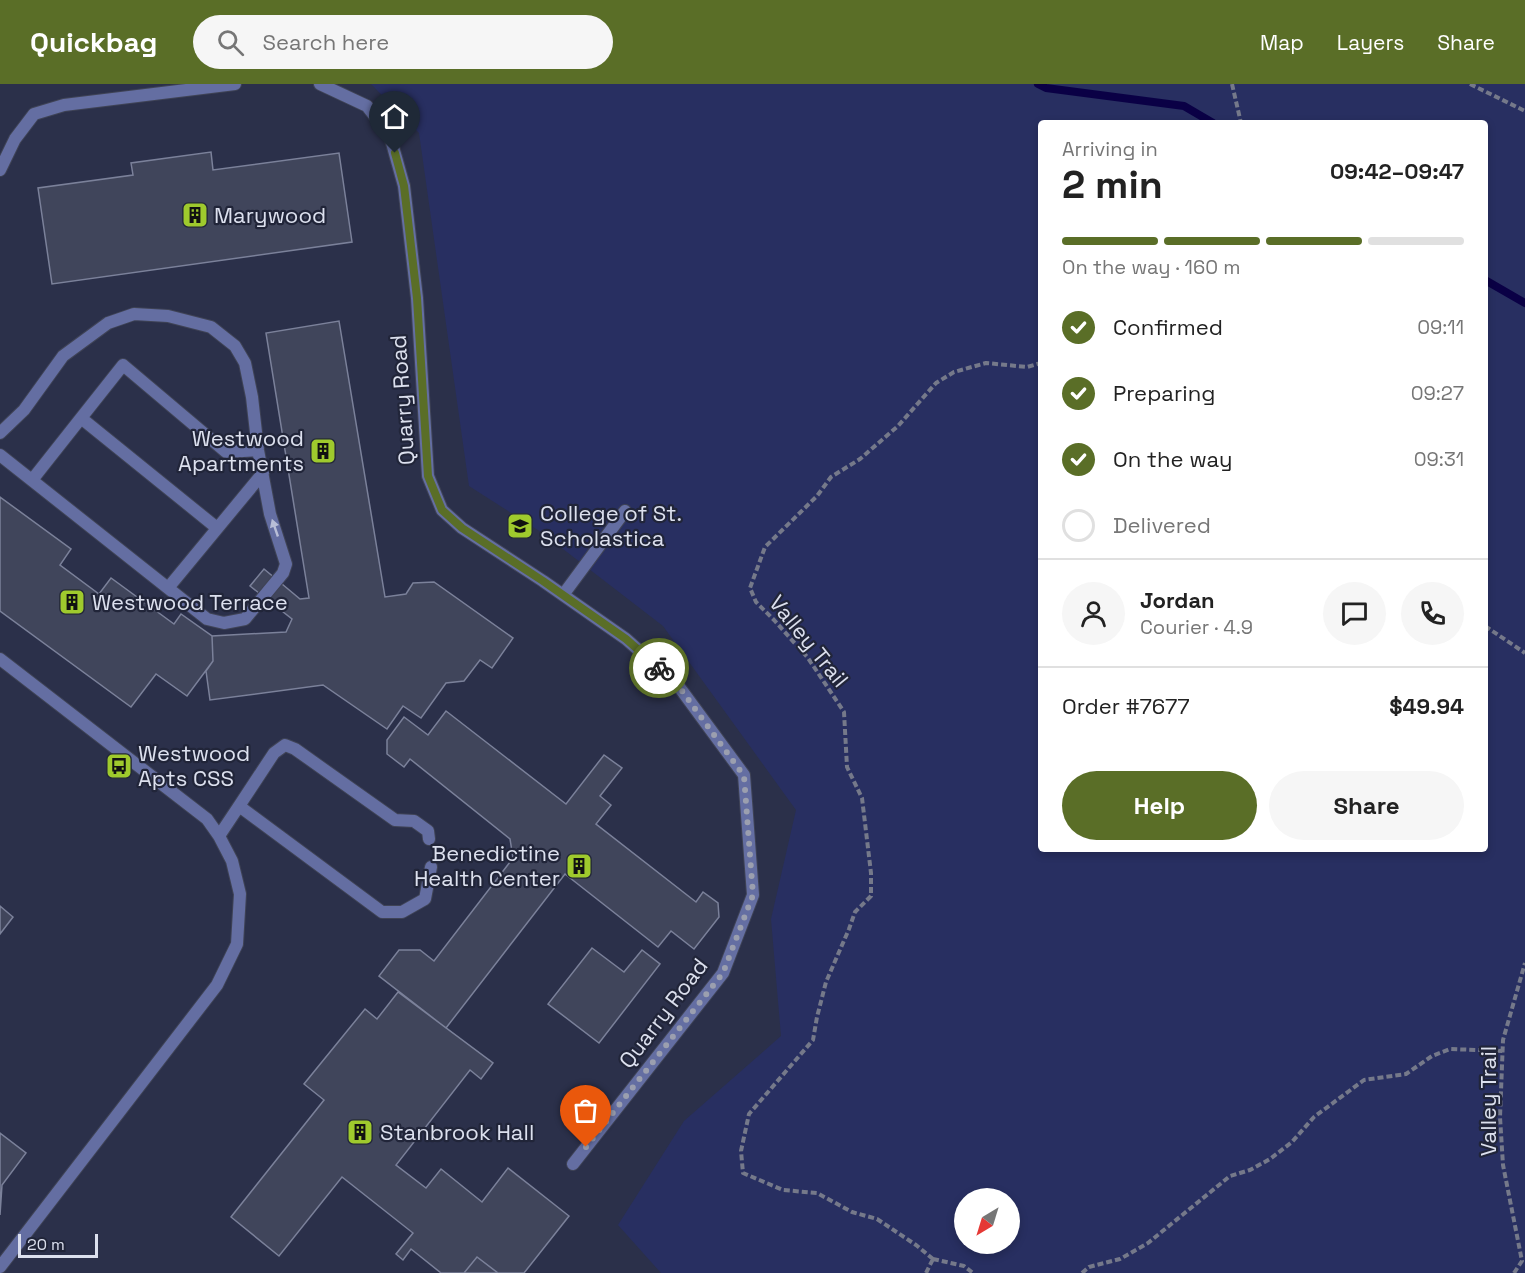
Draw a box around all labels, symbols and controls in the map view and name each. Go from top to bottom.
search box [193,15,613,69]
text: Quickbag [30,24,157,60]
icon: search [214,26,247,59]
text: Search here [262,28,389,56]
text: Map [1260,29,1304,56]
text: Layers [1337,29,1404,56]
text: Share [1437,29,1495,56]
pin [369,91,420,153]
icon: home [378,100,411,133]
text: Arriving in [1062,136,1158,162]
text: 09:42–09:47 [1330,157,1464,185]
text: 2 min [1062,160,1163,209]
building icon: Marywood [180,200,210,230]
place label: Marywood [214,201,326,229]
text: On the way · 160 m [1062,254,1240,280]
icon: check [1062,311,1095,344]
text: Confirmed [1113,313,1223,341]
text: 09:11 [1417,314,1464,340]
street label: Quarry Road [383,334,421,466]
icon: check [1062,377,1095,410]
text: Preparing [1113,379,1215,407]
text: 09:27 [1411,380,1464,406]
place label: Westwood Apartments [178,424,304,477]
building icon: Westwood Apartments [308,436,338,466]
icon: check [1062,443,1095,476]
text: On the way [1113,445,1232,473]
text: 09:31 [1414,446,1464,472]
place label: College of St. Scholastica [540,499,682,552]
school or university icon: College of St. Scholastica [505,511,535,541]
text: Delivered [1113,511,1211,539]
one-way arrow [270,519,280,537]
button: person [1062,582,1125,645]
button: chat [1323,582,1386,645]
button: phone [1401,582,1464,645]
text: Jordan [1140,586,1215,614]
building icon: Westwood Terrace [57,587,87,617]
place label: Westwood Terrace [92,588,288,616]
street label: Valley Trail [763,589,855,693]
text: Courier · 4.9 [1140,614,1253,640]
courier [629,638,689,698]
icon: bike [643,652,676,685]
text: Order #7677 [1062,692,1190,720]
text: $49.94 [1389,692,1464,720]
place label: Westwood Apts CSS [138,739,250,792]
bus stop icon: Westwood Apts CSS [104,751,134,781]
button: Help [1062,771,1257,840]
button: Share [1269,771,1464,840]
place label: Benedictine Health Center [414,839,560,892]
building icon: Benedictine Health Center [564,851,594,881]
street label: Quarry Road [613,952,713,1074]
street label: Valley Trail [1474,1046,1502,1156]
pin [560,1085,611,1147]
icon: bag [569,1094,602,1127]
building icon: Stanbrook Hall [345,1117,375,1147]
place label: Stanbrook Hall [380,1118,534,1146]
north arrow [954,1188,1020,1254]
map controls [954,1188,1020,1254]
scale bar [18,1231,98,1258]
text: 20 m [27,1234,65,1255]

